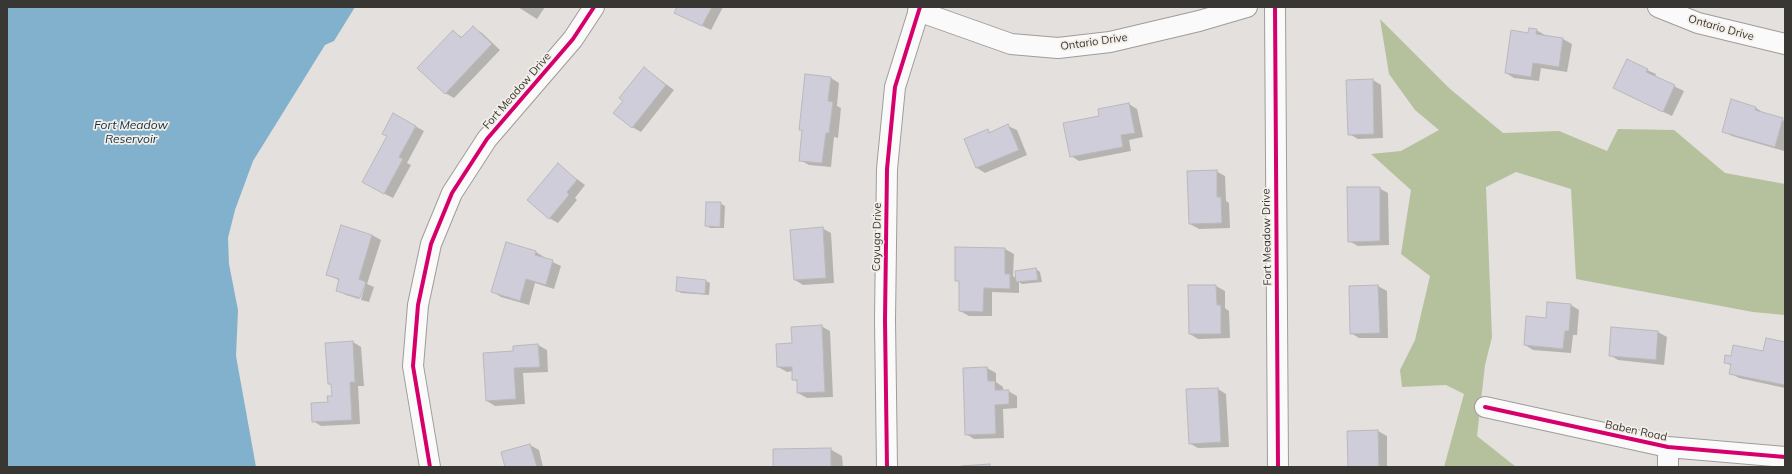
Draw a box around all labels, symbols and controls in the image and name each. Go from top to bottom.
street label: Ontario Drive [1687,12,1755,44]
street label: Ontario Drive [1060,31,1128,53]
street label: Fort Meadow Drive [480,50,554,132]
water label: Fort Meadow Reservoir [94,118,168,146]
street label: Fort Meadow Drive [1260,188,1274,286]
street label: Cayuga Drive [870,203,884,271]
street label: Baben Road [1604,418,1668,444]

